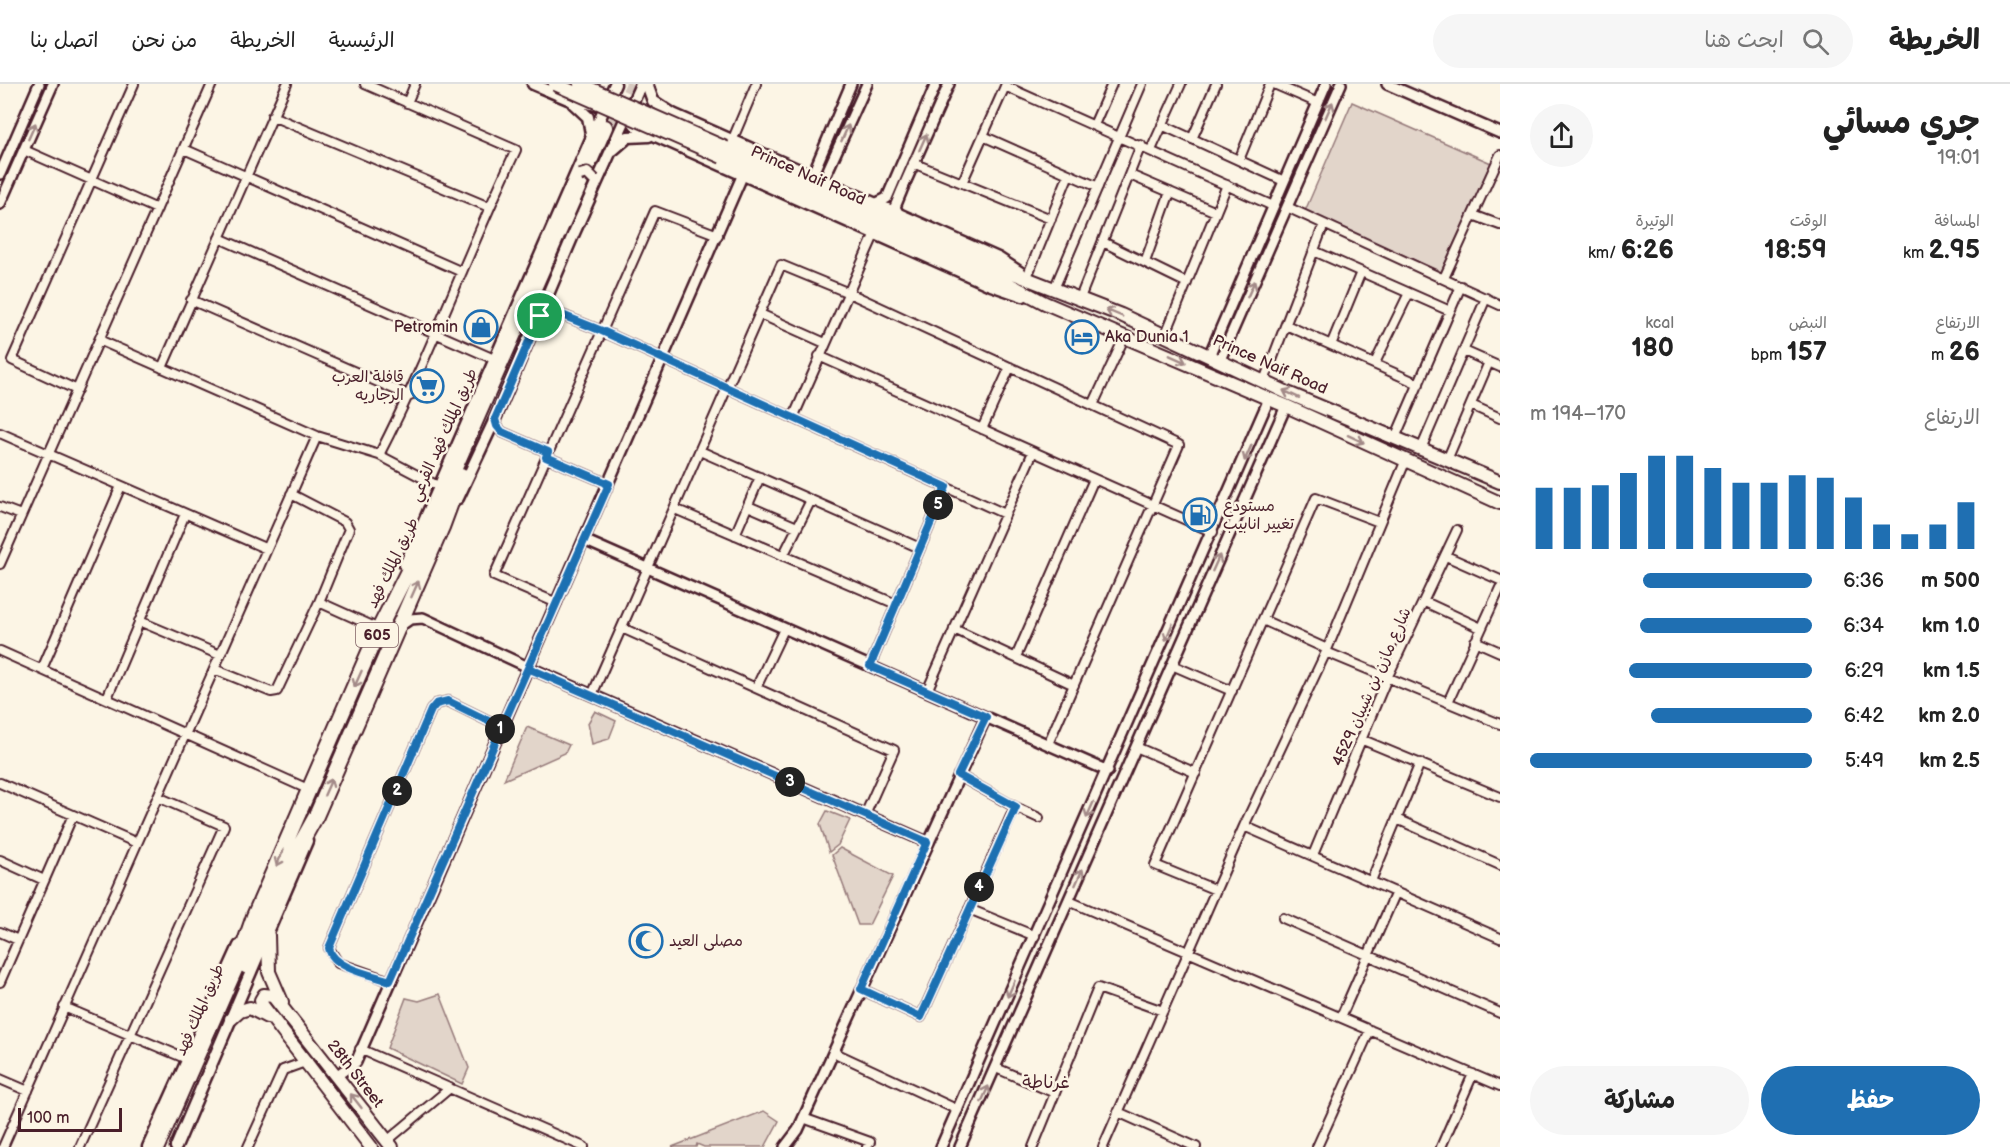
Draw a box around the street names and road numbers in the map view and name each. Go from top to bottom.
street label: Prince Naif Road [748,142,868,210]
street label: Prince Naif Road [1210,331,1330,399]
street label: طريق الملك فهد الفرعي [406,366,486,506]
street label: طريق الملك فهد [363,515,423,611]
street label: شارع مازن بن شيبان 4529 [1328,605,1417,770]
road number: 605 [356,623,398,647]
street label: طريق الملك فهد [171,961,229,1059]
street label: 28th Street [323,1036,387,1112]

